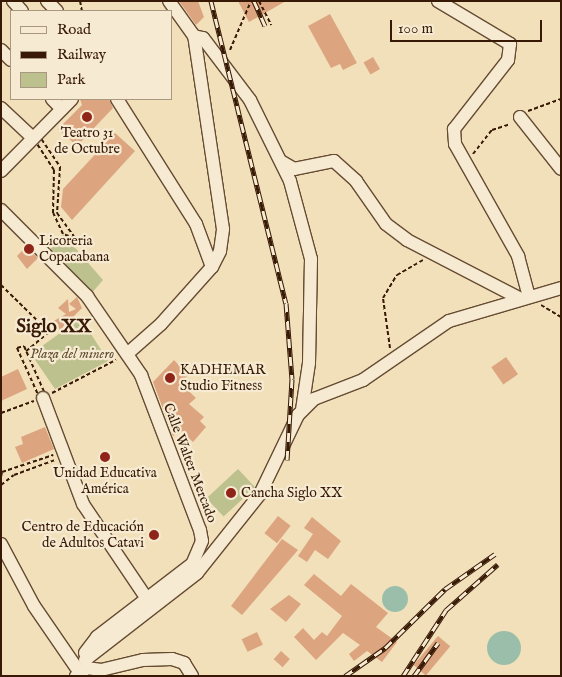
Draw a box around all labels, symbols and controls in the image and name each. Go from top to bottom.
legend [10,10,172,100]
scale bar [392,10,544,42]
text: 100 m [398,19,433,38]
text: Road [57,20,91,39]
text: Railway [57,45,106,64]
text: Park [57,70,86,89]
marker: Teatro 31 de Octubre [81,111,93,123]
place label: Teatro 31 de Octubre [54,125,120,158]
place label: Licoreria Copacabana [39,233,109,266]
marker: Licoreria Copacabana [23,243,35,255]
district label: Siglo XX [16,317,92,339]
park label: Plaza del minero [30,346,114,362]
place label: KADHEMAR Studio Fitness [180,362,266,394]
marker: KADHEMAR Studio Fitness [164,372,176,384]
street label: Calle Walter Mercado [159,401,221,525]
marker: Unidad Educativa América [99,451,111,463]
place label: Unidad Educativa América [53,465,157,498]
place label: Cancha Siglo XX [241,485,343,501]
marker: Cancha Siglo XX [225,487,237,499]
place label: Centro de Educación de Adultos Catavi [22,519,144,552]
marker: Centro de Educación de Adultos Catavi [148,529,160,541]

